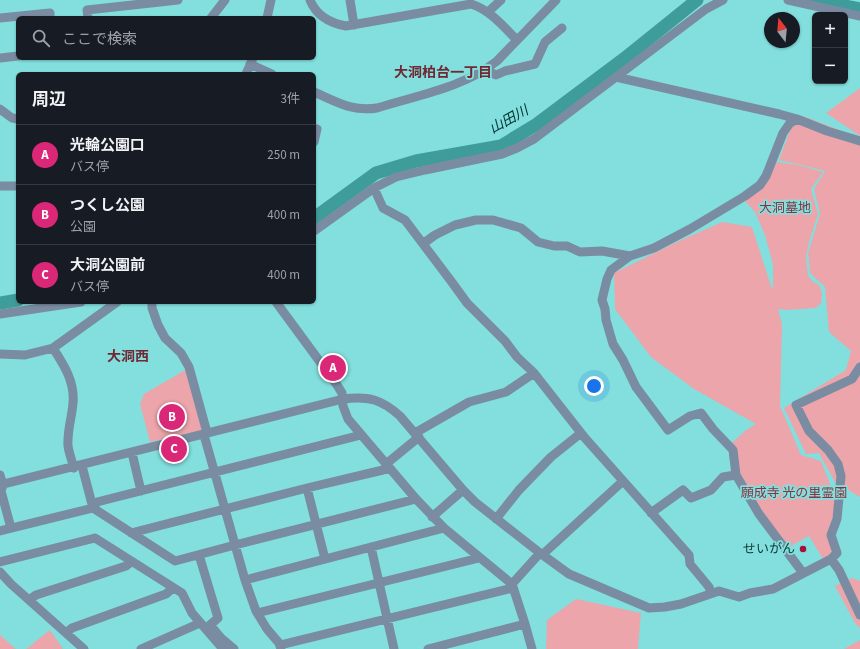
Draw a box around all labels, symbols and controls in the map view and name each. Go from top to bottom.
north arrow [764,12,800,48]
map controls [812,12,848,84]
button: + [812,12,848,48]
search box [16,16,316,60]
icon: search [30,27,52,49]
text: ここで検索 [62,29,137,50]
button: − [812,48,848,84]
district label: 大洞柏台一丁目 [394,63,492,83]
text: 周辺 [32,88,66,112]
text: 3件 [281,90,300,108]
water label: 山田川 [486,100,534,139]
text: 光輪公園口 [70,135,145,156]
text: A [41,146,49,164]
text: 250 m [267,146,300,164]
text: バス停 [70,158,109,176]
text: つくし公園 [70,195,145,216]
park label: 大洞墓地 [759,199,811,217]
text: B [41,206,49,224]
text: 400 m [267,206,300,224]
text: 公園 [70,218,96,236]
text: 大洞公園前 [70,255,145,276]
text: C [41,266,49,284]
text: 400 m [267,266,300,284]
text: バス停 [70,278,109,296]
district label: 大洞西 [107,347,149,367]
pin: A [320,353,346,383]
your location [584,376,604,396]
pin: B [159,402,185,432]
pin: C [161,434,187,464]
park label: 願成寺 光の里霊園 [741,484,847,502]
place label: せいがん [743,540,795,558]
marker: せいがん [798,544,808,554]

